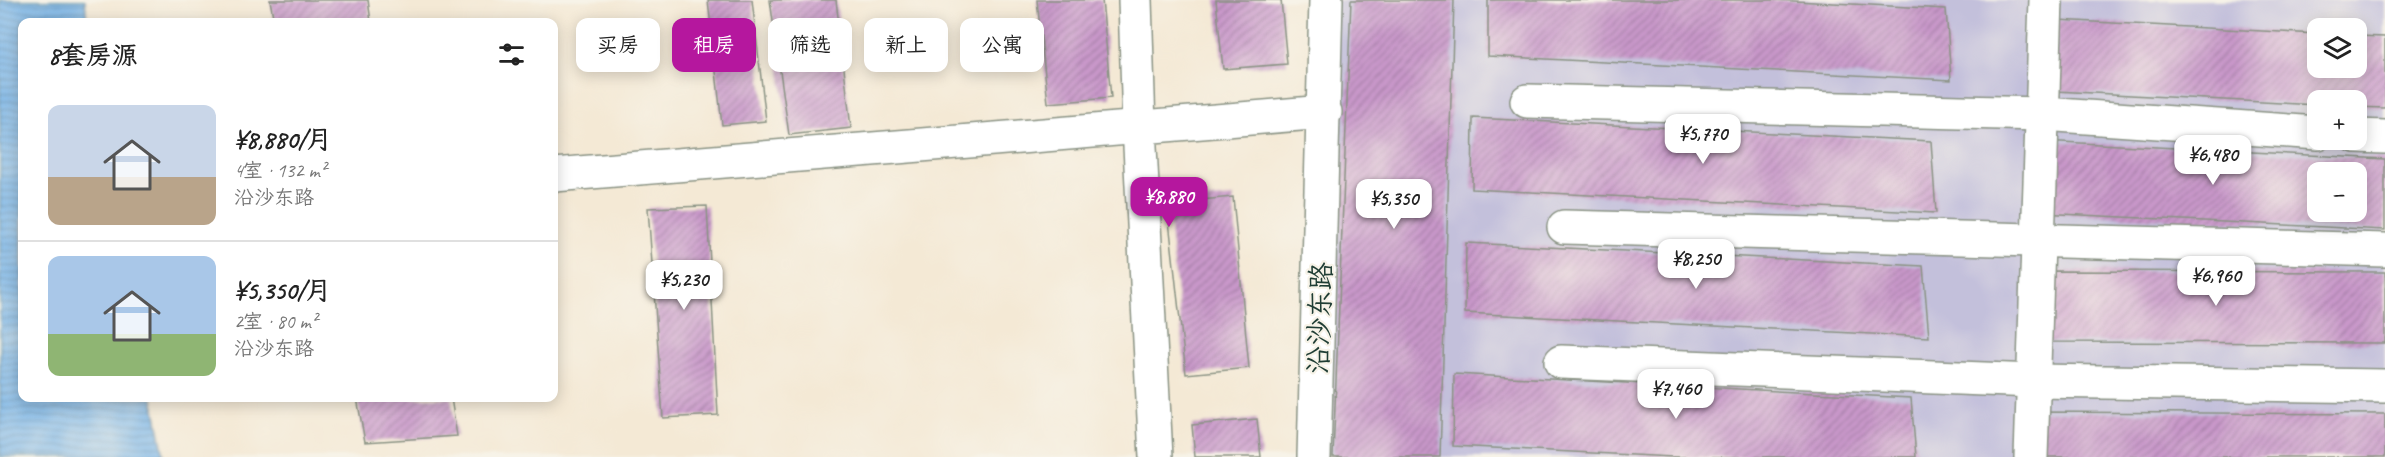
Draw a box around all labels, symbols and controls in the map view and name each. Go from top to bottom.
chip: 买房 [576,18,660,72]
chip: 租房 [672,18,756,72]
chip: 筛选 [768,18,852,72]
chip: 新上 [864,18,948,72]
chip: 公寓 [960,18,1044,72]
map controls [2307,18,2367,222]
button: layers [2307,18,2367,78]
icon: filters [495,38,528,71]
text: 8套房源 [48,39,138,72]
button: + [2307,90,2367,150]
pin: ¥5,770 [1654,114,1752,165]
text: ¥5,770 [1679,121,1727,146]
text: ¥8,880/月 [234,123,332,156]
icon: home [96,129,168,201]
pin: ¥6,480 [2164,135,2262,186]
text: ¥6,480 [2188,142,2238,167]
text: 4室 · 132 m² [234,158,326,183]
button: − [2307,162,2367,222]
pin: ¥8,880 [1120,177,1218,228]
pin: ¥5,350 [1345,179,1443,230]
text: ¥8,880 [1145,184,1193,209]
text: 沿沙东路 [234,185,314,210]
text: ¥5,350 [1370,186,1418,211]
pin: ¥8,250 [1647,239,1745,290]
text: ¥8,250 [1672,246,1720,271]
pin: ¥6,960 [2167,256,2265,307]
pin: ¥5,230 [635,260,733,311]
street label: 沿沙东路 [1300,261,1339,375]
text: ¥6,960 [2191,263,2241,288]
text: ¥5,230 [660,267,708,292]
text: ¥5,350/月 [234,274,331,307]
icon: home [96,280,168,352]
text: 2室 · 80 m² [234,309,317,334]
text: 沿沙东路 [234,336,314,361]
pin: ¥7,460 [1627,369,1725,420]
text: ¥7,460 [1651,376,1701,401]

